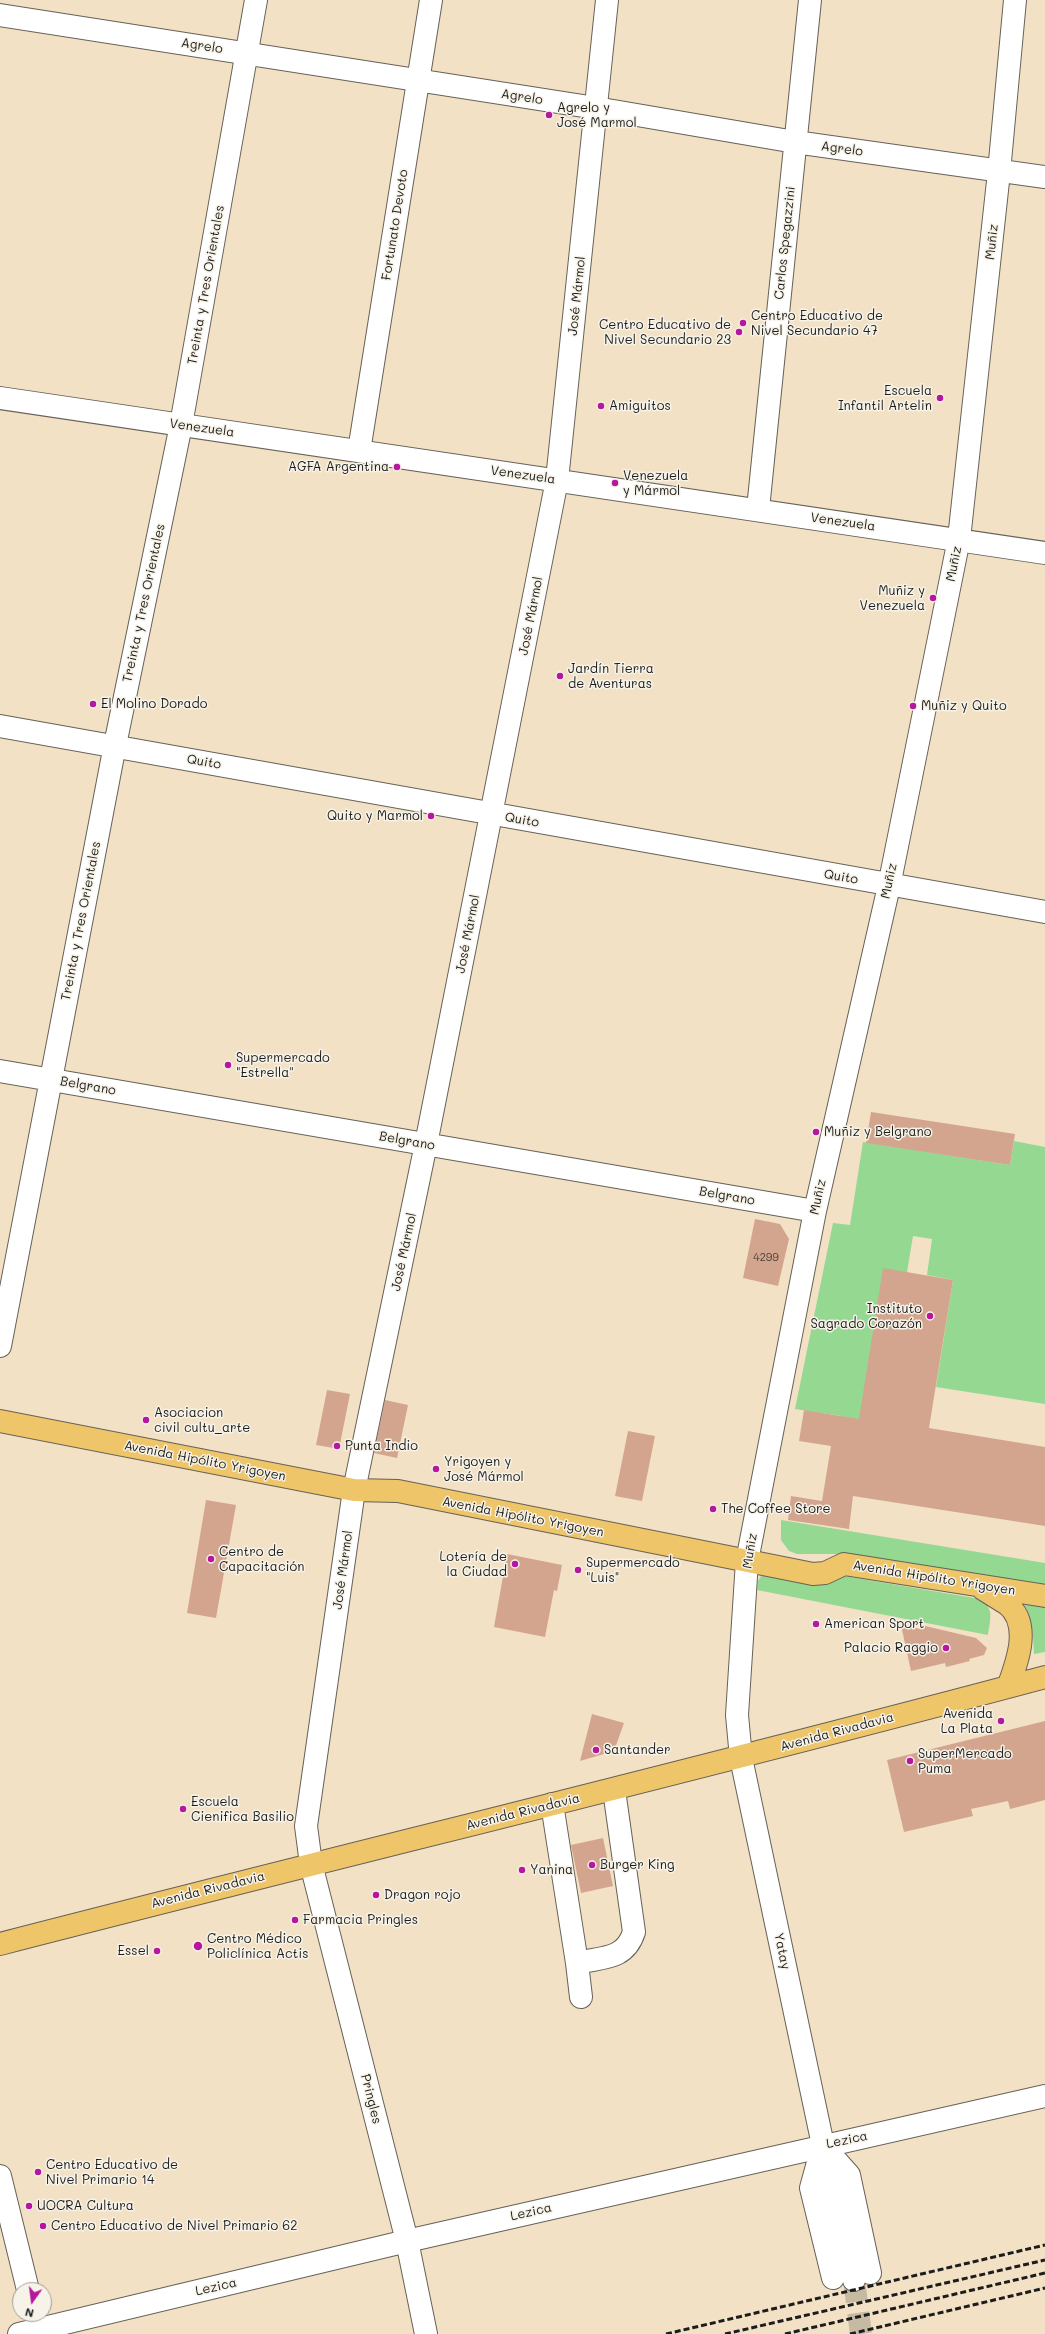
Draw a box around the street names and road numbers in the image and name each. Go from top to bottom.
street label: Agrelo [180,35,224,57]
street label: Agrelo [500,86,544,108]
street label: Agrelo [820,138,864,160]
street label: Fortunato Devoto [379,168,411,282]
street label: Carlos Spegazzini [771,185,799,301]
street label: Treinta y Tres Orientales [184,204,228,366]
street label: Muñiz [982,223,1002,261]
street label: José Mármol [565,256,589,336]
street label: Venezuela [169,416,235,440]
street label: Venezuela [490,463,556,487]
street label: Venezuela [810,510,876,534]
street label: Treinta y Tres Orientales [120,522,168,684]
street label: Muñiz [943,545,965,583]
street label: José Mármol [516,575,546,657]
street label: Quito [186,751,222,773]
street label: Quito [504,809,540,831]
street label: Treinta y Tres Orientales [58,840,104,1002]
street label: Muñiz [878,862,900,900]
street label: Quito [823,866,859,888]
street label: José Mármol [453,893,483,975]
street label: Belgrano [59,1073,117,1099]
street label: Belgrano [378,1128,436,1154]
street label: Muñiz [807,1178,829,1216]
street label: Belgrano [698,1183,756,1209]
street label: José Mármol [388,1211,420,1293]
street label: Avenida Hipólito Yrigoyen [123,1438,287,1484]
street label: Avenida Hipólito Yrigoyen [441,1494,605,1540]
street label: José Mármol [330,1529,356,1611]
street label: Muñiz [739,1532,761,1570]
street label: Avenida Hipólito Yrigoyen [852,1557,1016,1599]
street label: Avenida Rivadavia [779,1709,895,1755]
street label: Avenida Rivadavia [464,1790,582,1834]
street label: Avenida Rivadavia [149,1868,267,1912]
street label: Yatay [771,1931,793,1971]
street label: Pringles [357,2072,385,2126]
street label: Lezica [825,2128,869,2152]
street label: Lezica [509,2200,553,2224]
street label: Lezica [194,2275,238,2299]

